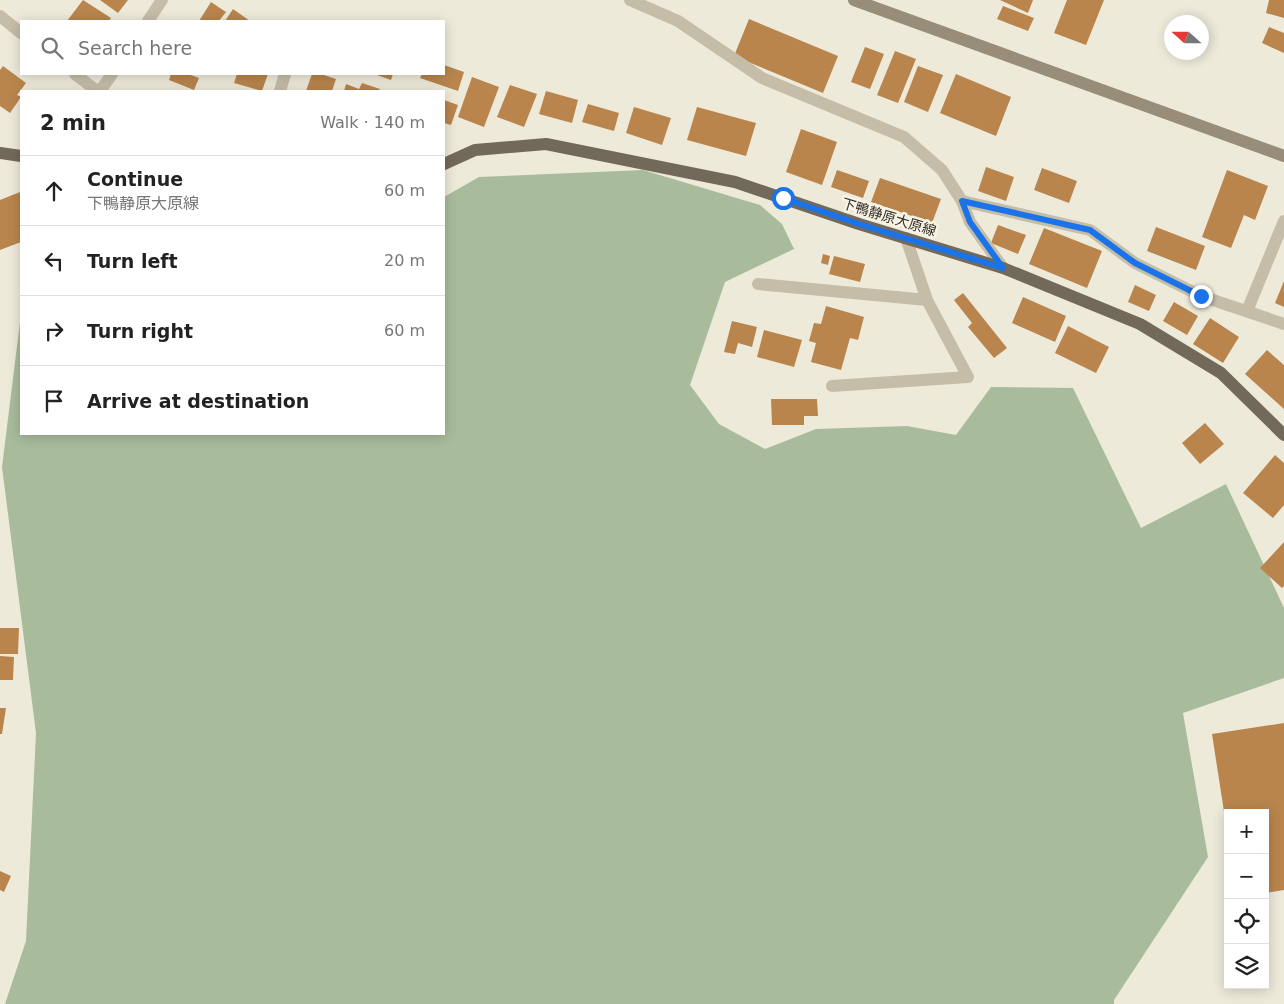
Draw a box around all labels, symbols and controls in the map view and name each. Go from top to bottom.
north arrow [1164,15,1209,60]
search box [20,20,445,75]
icon: search [38,34,66,62]
text: Search here [78,37,192,59]
text: 2 min [40,111,106,135]
text: Walk · 140 m [320,113,425,132]
text: Continue [87,168,183,190]
icon: ahead [40,177,68,205]
text: 60 m [384,181,425,200]
route start [772,187,795,210]
text: 下鴨静原大原線 [87,194,199,213]
street label: 下鴨静原大原線 [840,195,938,239]
icon: left [40,247,68,275]
text: Turn left [87,250,178,272]
text: 20 m [384,251,425,270]
route end [1190,285,1213,308]
icon: right [40,317,68,345]
text: Turn right [87,320,193,342]
text: 60 m [384,321,425,340]
icon: arrive [40,387,68,415]
text: Arrive at destination [87,390,309,412]
map controls [1224,809,1269,989]
button: + [1224,809,1269,854]
button: − [1224,854,1269,899]
button: locate [1224,899,1269,944]
button: layers [1224,944,1269,989]

